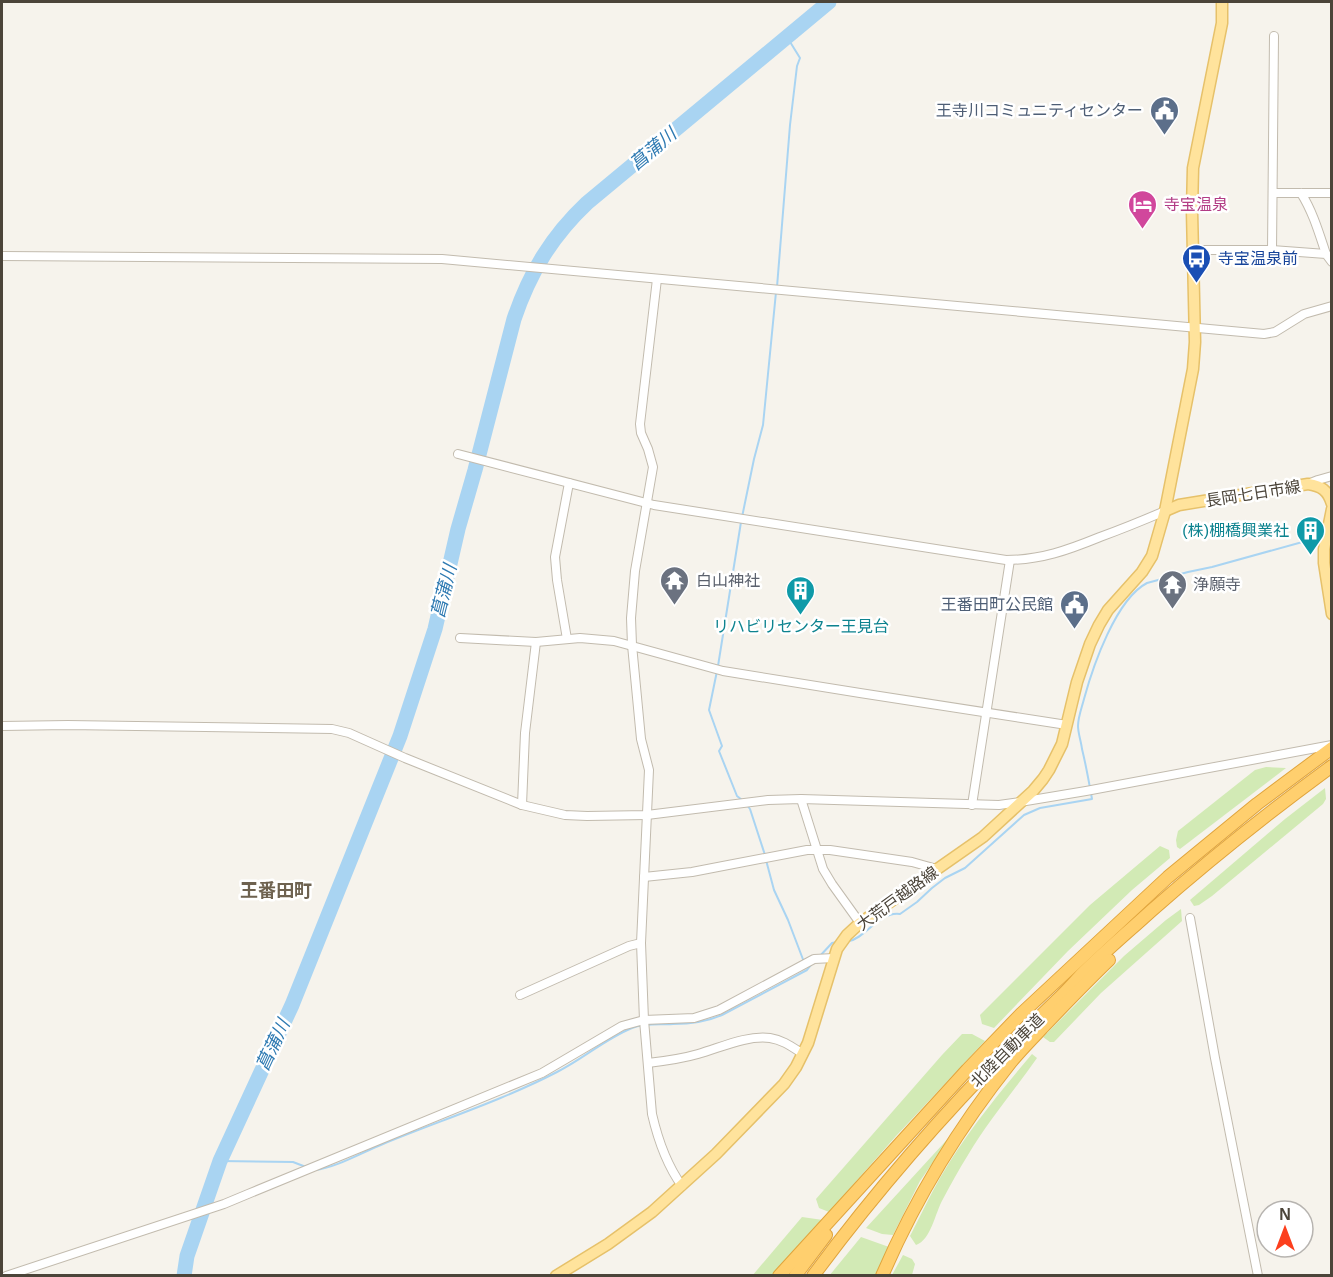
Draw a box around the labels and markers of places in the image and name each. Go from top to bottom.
public building icon: 王寺川コミュニティセンター [1148,94,1180,136]
place label: 王寺川コミュニティセンター [936,102,1143,119]
hotel icon: 寺宝温泉 [1127,188,1159,230]
place label: 寺宝温泉 [1164,196,1228,213]
bus stop icon: 寺宝温泉前 [1181,242,1213,284]
place label: 寺宝温泉前 [1218,250,1298,267]
building icon: (株)棚橋興業社 [1294,514,1326,556]
place label: (株)棚橋興業社 [1182,522,1289,539]
temple icon: 白山神社 [659,564,691,606]
temple icon: 浄願寺 [1156,568,1188,610]
place label: 白山神社 [696,572,760,589]
building icon: リハビリセンター王見台 [785,574,817,616]
place label: 浄願寺 [1193,576,1241,593]
public building icon: 王番田町公民館 [1058,588,1090,630]
place label: 王番田町公民館 [941,596,1053,613]
place label: リハビリセンター王見台 [713,618,889,635]

